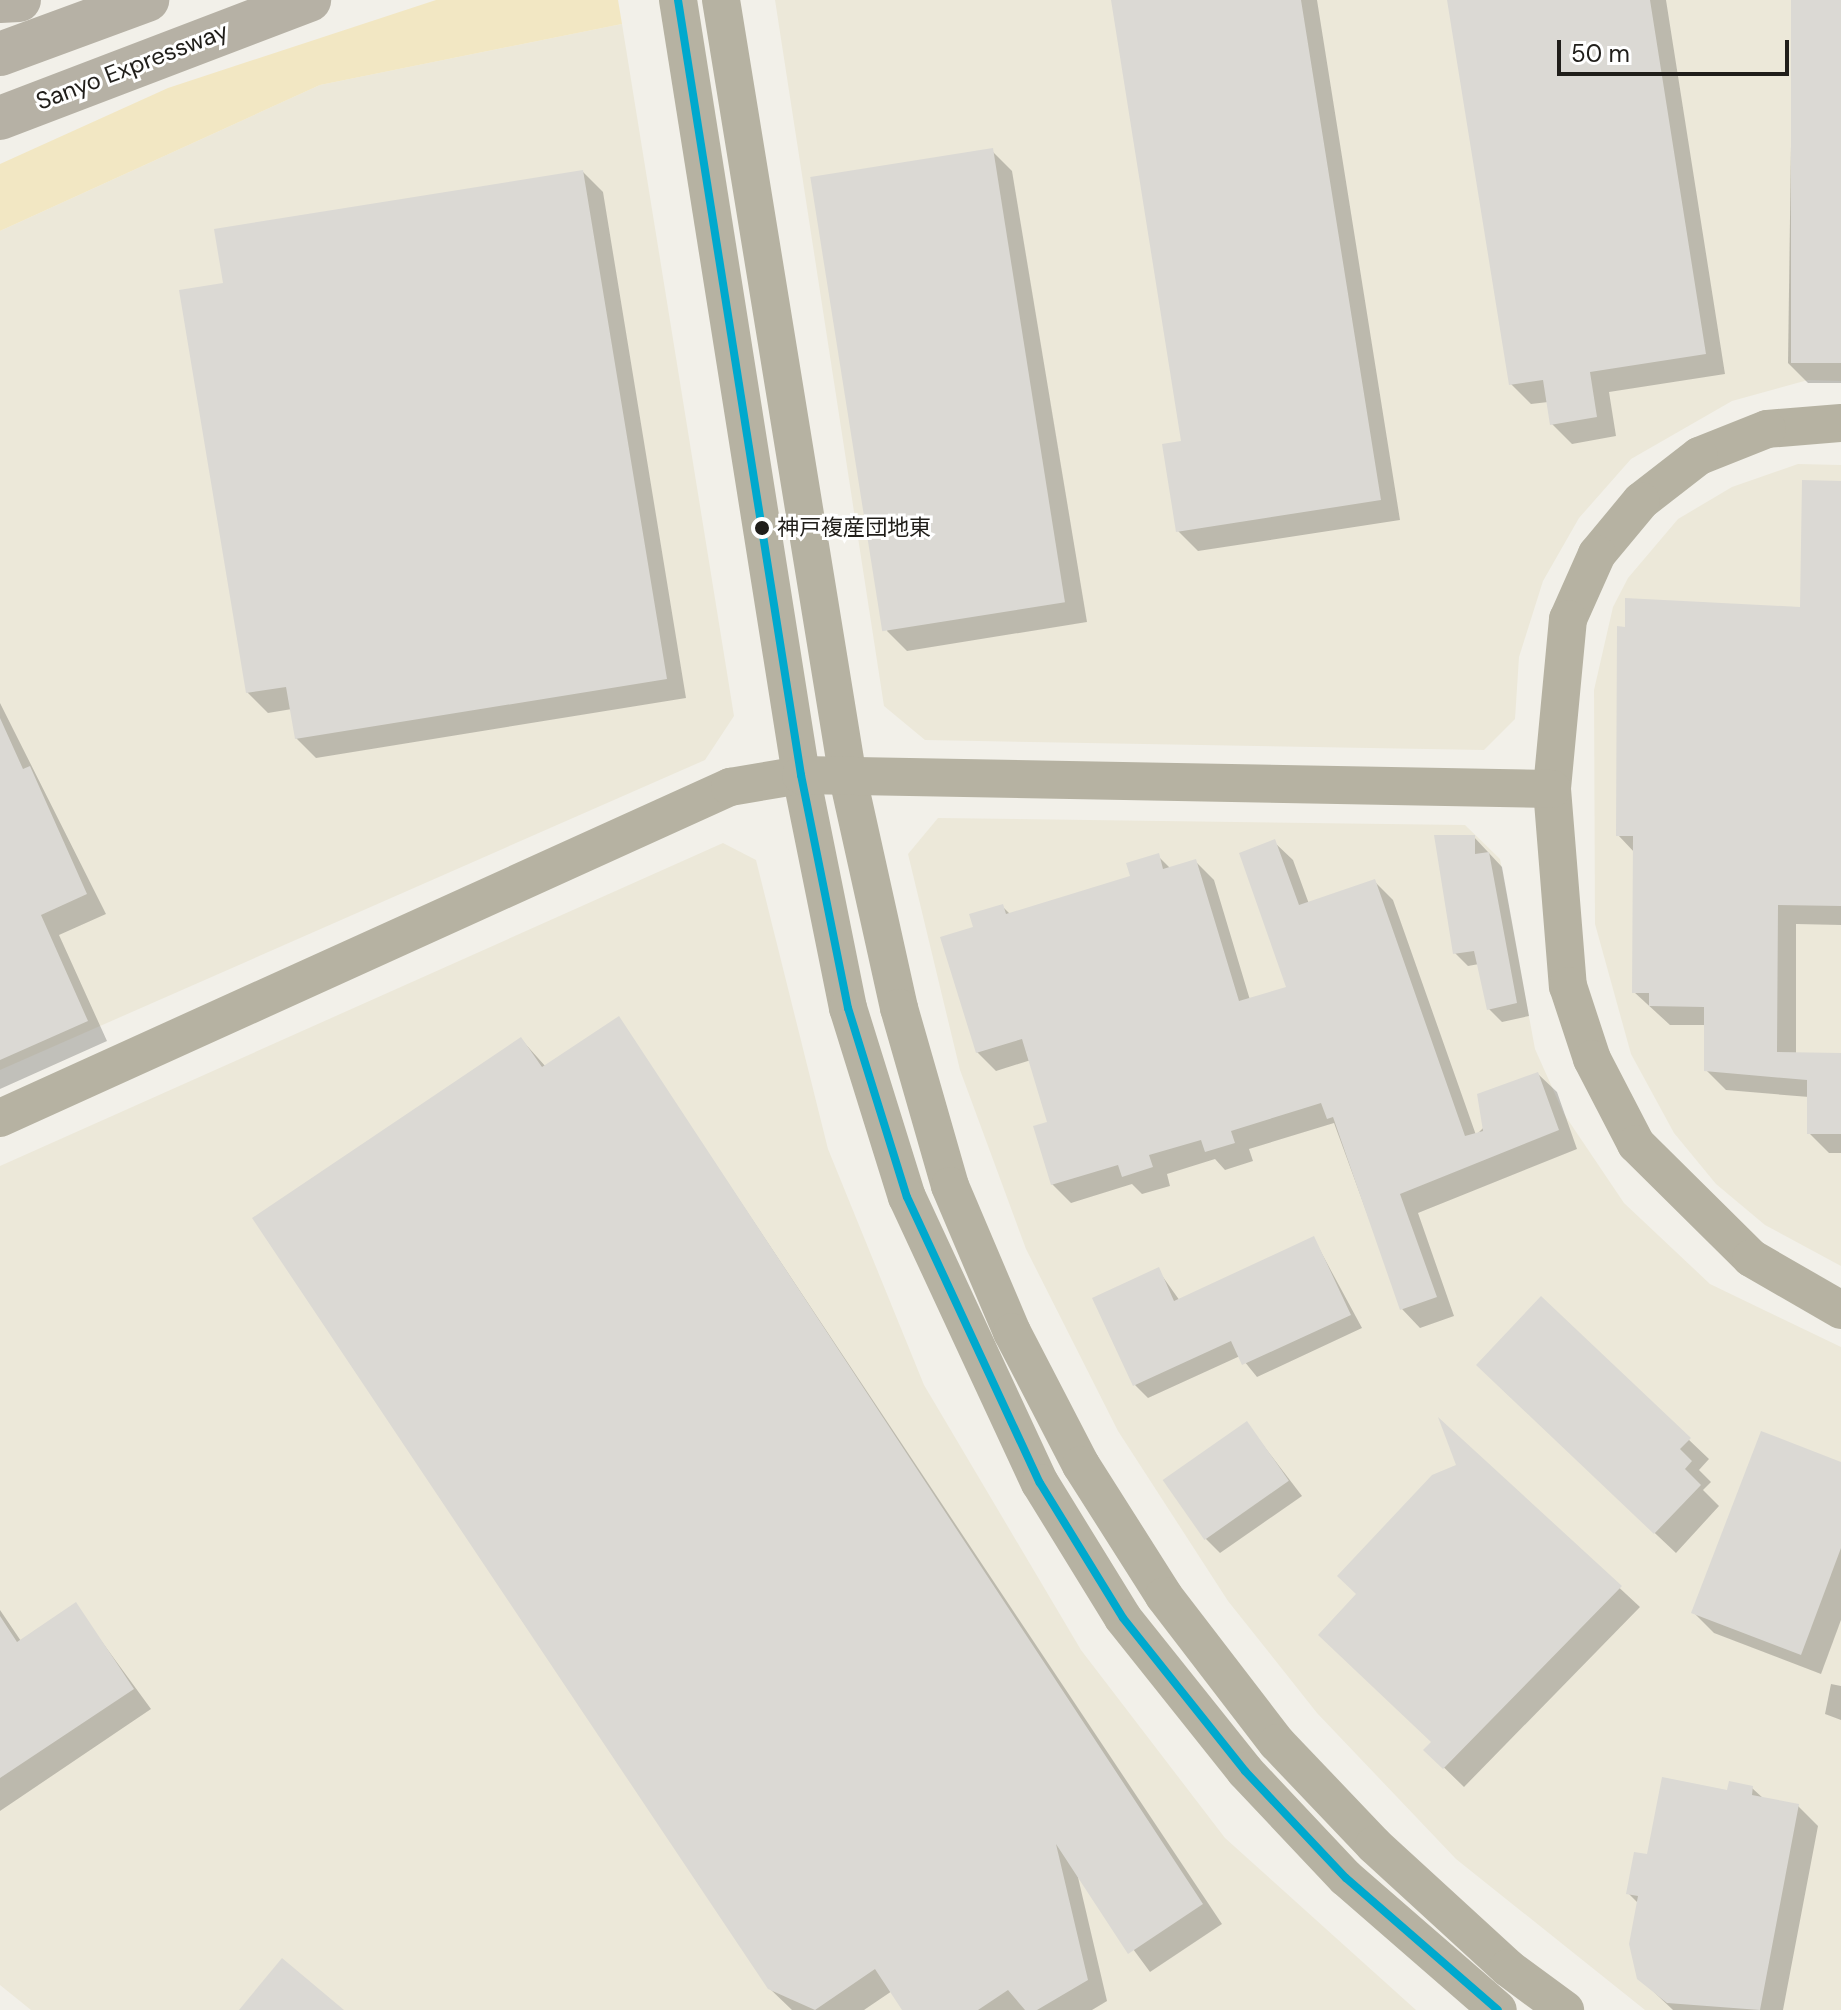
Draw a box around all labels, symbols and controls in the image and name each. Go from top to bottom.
street label: Sanyo Expressway [32,16,232,116]
scale bar [1561,24,1793,74]
text: 50 m [1571,38,1630,69]
place label: 神戸複産団地東 [777,515,931,541]
marker: 神戸複産団地東 [754,520,770,536]

